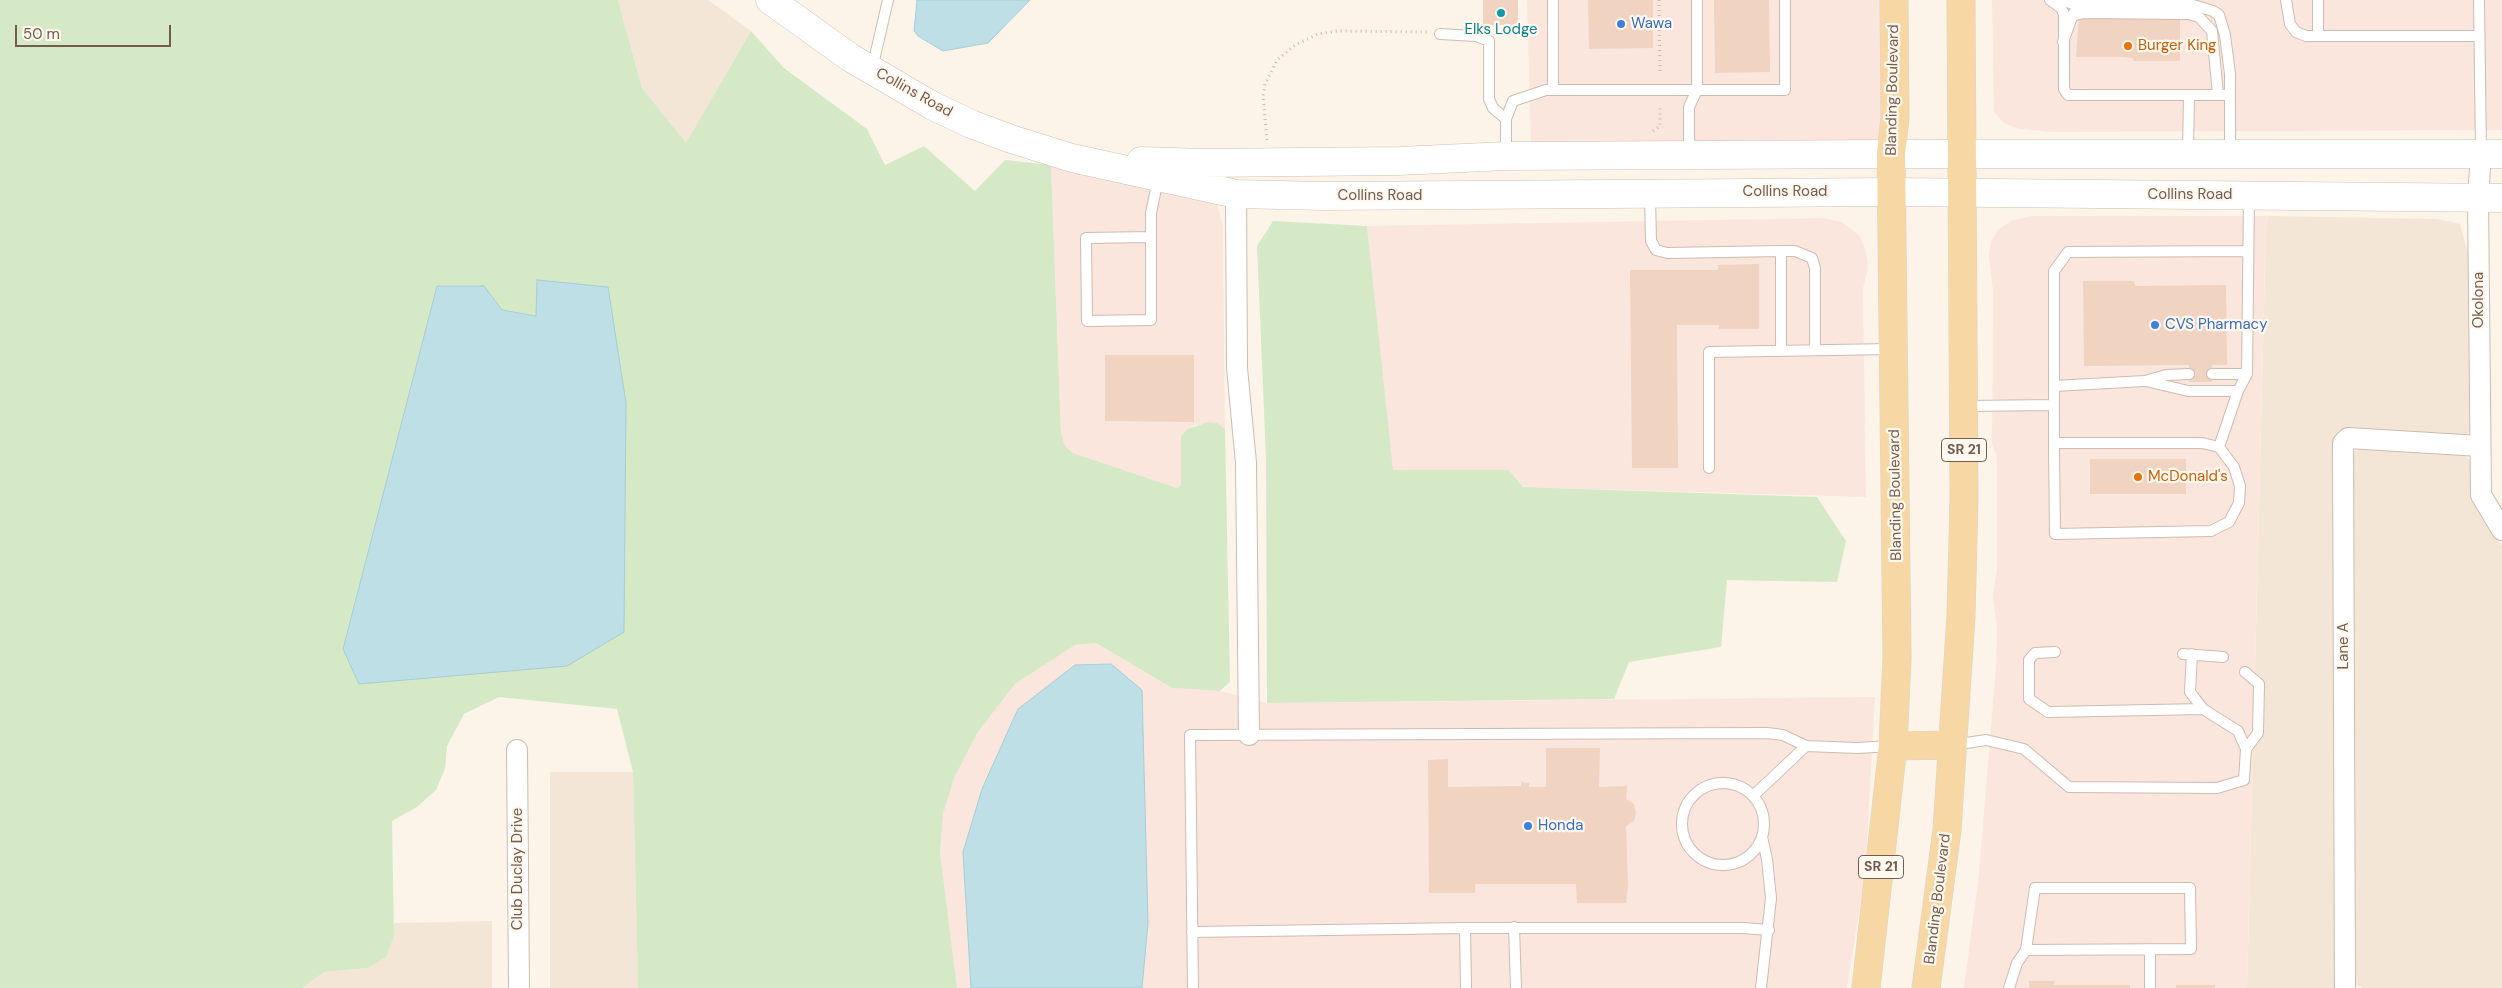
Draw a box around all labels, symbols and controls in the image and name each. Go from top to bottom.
marker: Elks Lodge [1495,7,1507,19]
scale bar [18,15,174,47]
place label: Wawa [1631,15,1672,33]
marker: Wawa [1615,18,1627,30]
place label: Elks Lodge [1465,21,1537,39]
text: 50 m [23,24,60,44]
street label: Blanding Boulevard [1883,24,1903,156]
place label: Burger King [2138,37,2216,55]
marker: Burger King [2122,40,2134,52]
street label: Collins Road [872,65,956,121]
street label: Collins Road [1743,183,1827,201]
street label: Collins Road [2148,186,2232,204]
street label: Collins Road [1338,187,1422,205]
street label: Okolona [2470,272,2488,328]
place label: CVS Pharmacy [2165,316,2268,334]
marker: CVS Pharmacy [2149,319,2161,331]
street label: Blanding Boulevard [1886,429,1906,561]
road number: SR 21 [1942,438,1986,462]
place label: McDonald's [2148,468,2228,486]
marker: McDonald's [2132,471,2144,483]
street label: Lane A [2335,622,2353,670]
street label: Club Duclay Drive [509,808,527,930]
place label: Honda [1538,817,1583,835]
marker: Honda [1522,820,1534,832]
street label: Blanding Boulevard [1921,833,1955,965]
road number: SR 21 [1858,856,1904,879]

